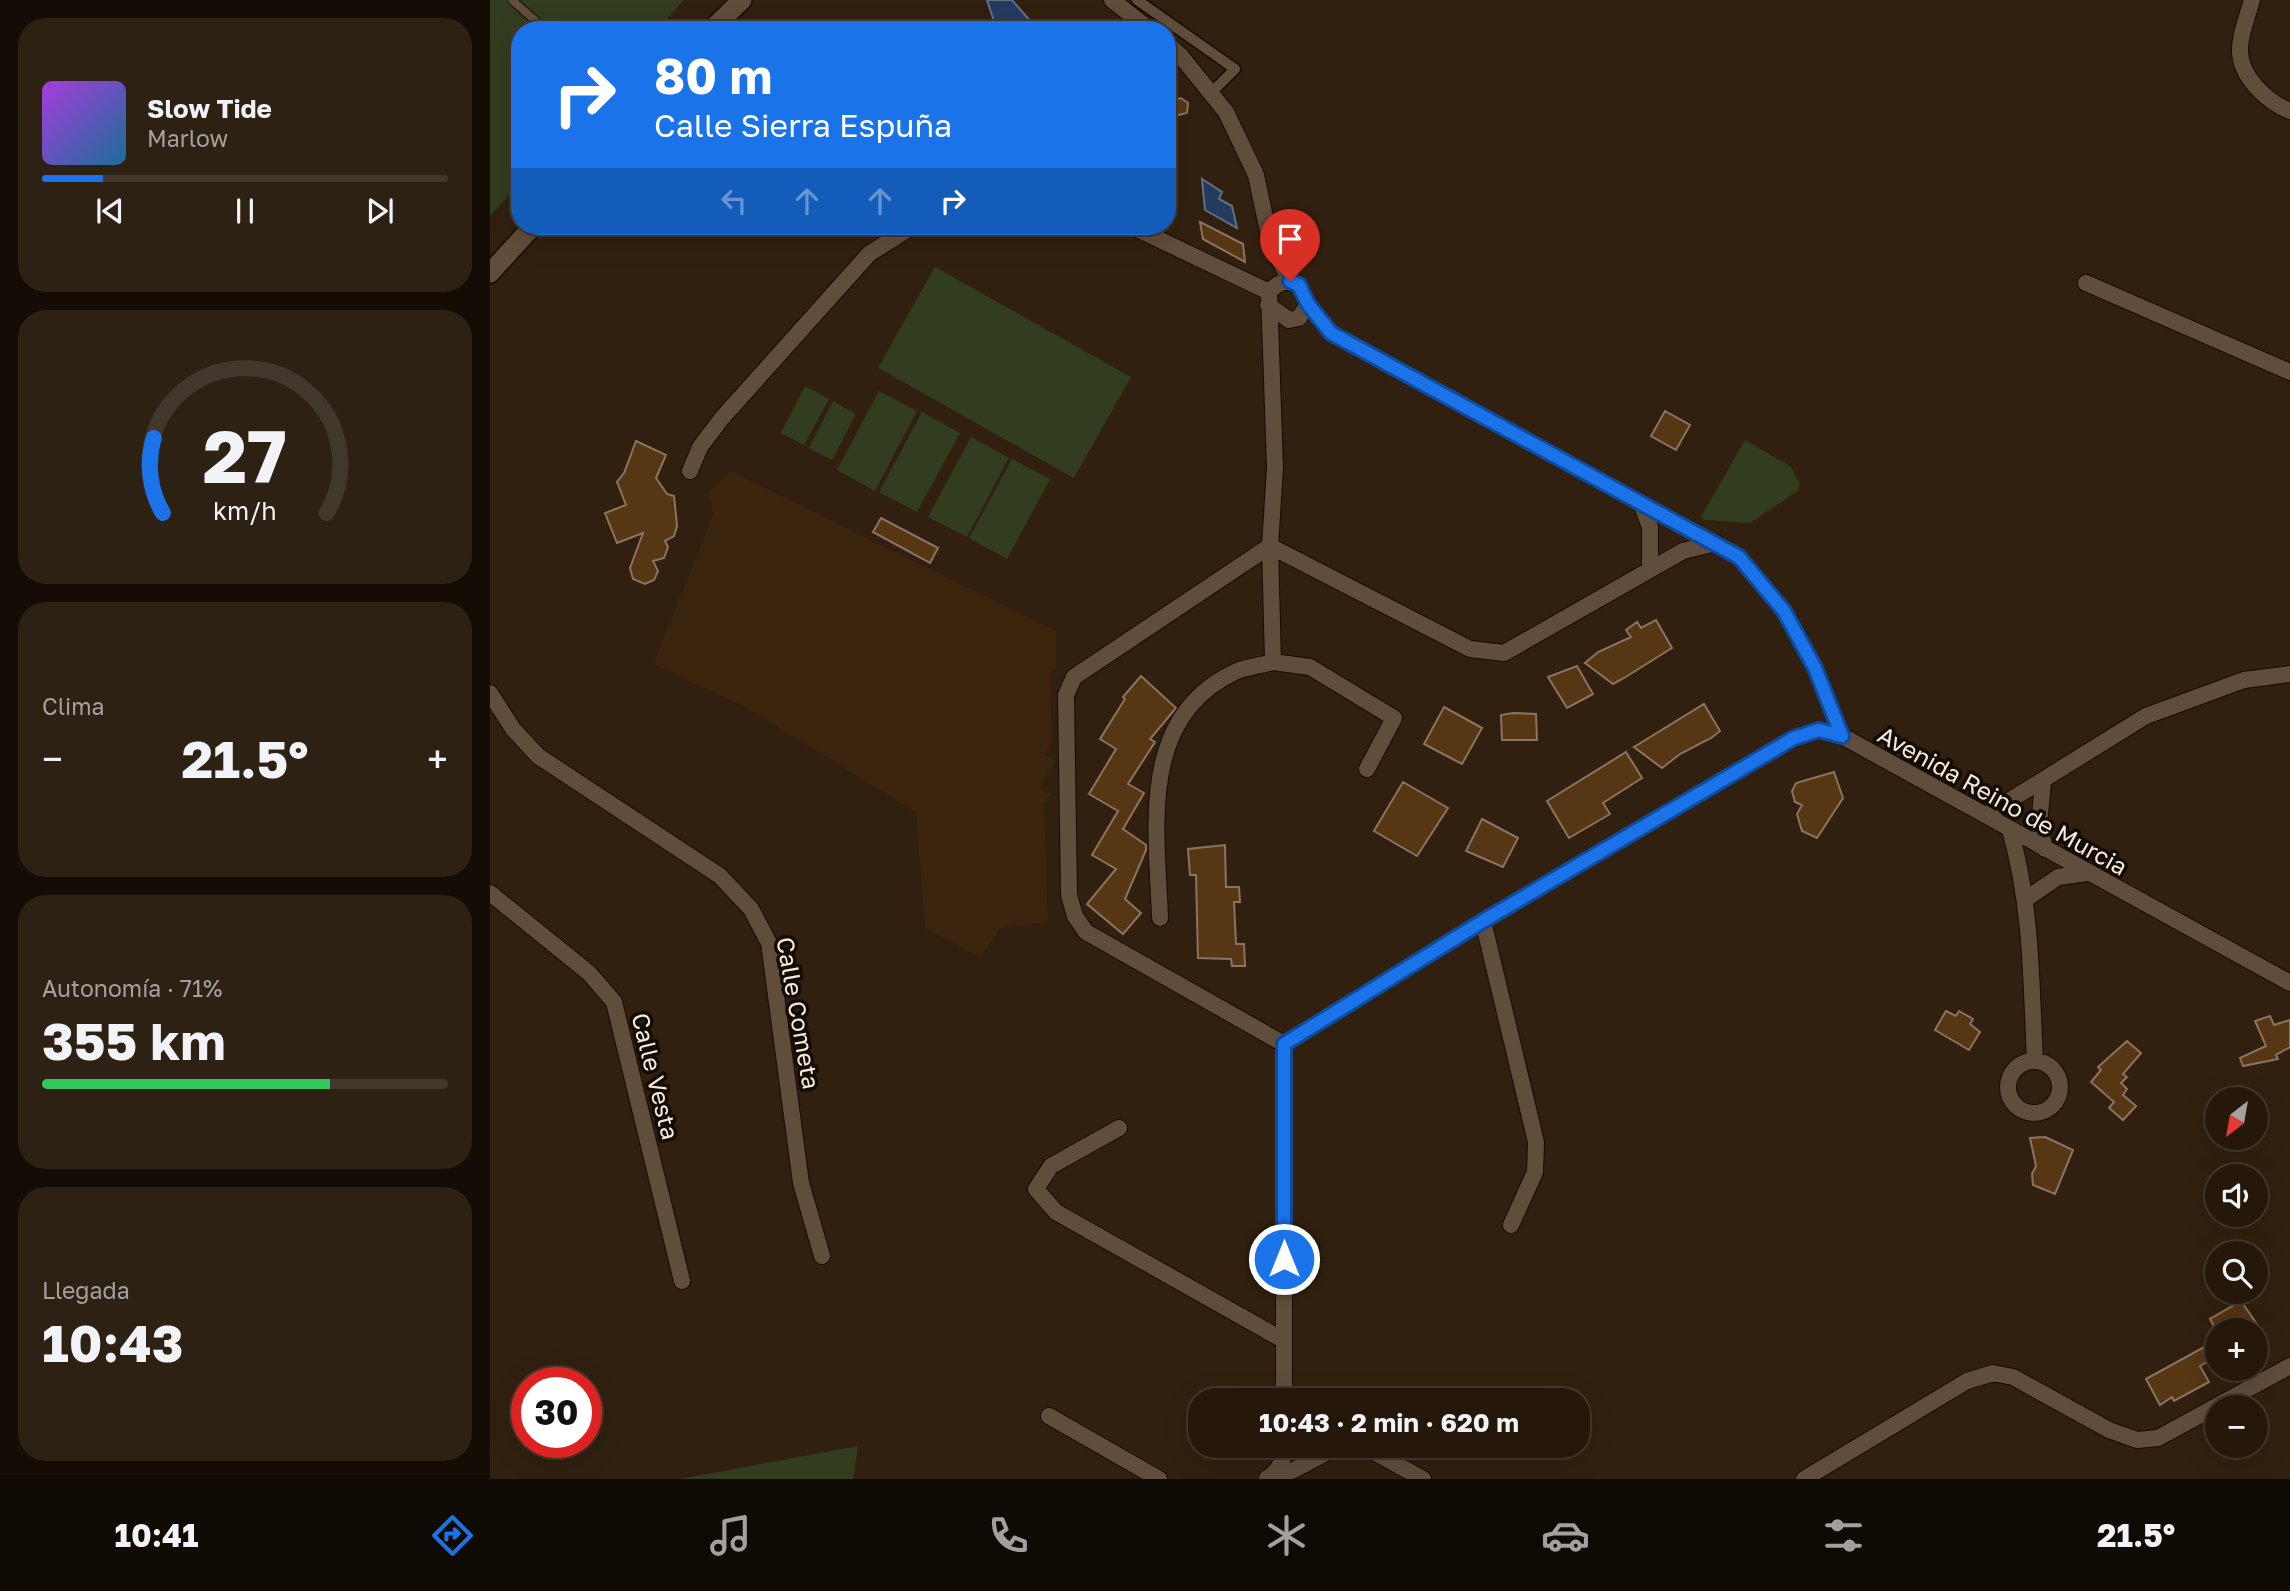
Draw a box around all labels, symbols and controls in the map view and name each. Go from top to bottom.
text: 80 m [654,46,772,105]
icon: right [539,49,630,140]
text: Slow Tide [147,93,272,124]
text: Calle Sierra Espuña [654,106,952,144]
text: Marlow [147,124,228,152]
icon: left [715,182,753,220]
icon: ahead [788,182,826,220]
icon: ahead [861,182,899,220]
icon: right [934,182,972,220]
icon: previous [91,192,129,230]
icon: pause [226,192,264,230]
icon: next [361,192,399,230]
pin [1260,209,1320,281]
icon: arrive [1271,220,1309,258]
text: 27 [203,413,287,500]
text: km/h [213,495,277,526]
text: Clima [42,692,105,720]
street label: Avenida Reino de Murcia [1873,719,2133,881]
text: 21.5° [181,727,309,789]
text: − [42,736,63,781]
text: + [427,736,448,781]
street label: Calle Cometa [771,935,827,1091]
text: Autonomía · 71% [42,974,222,1002]
text: 355 km [42,1009,226,1071]
street label: Calle Vesta [626,1010,686,1142]
north arrow [2205,1087,2268,1150]
map controls [2205,1087,2268,1458]
button: sound [2205,1164,2268,1227]
position arrow [1247,1222,1321,1296]
button: search [2205,1241,2268,1304]
text: Llegada [42,1276,130,1304]
text: 10:43 [42,1311,183,1373]
button: + [2205,1318,2268,1381]
speed limit sign: 30 [511,1367,602,1458]
button: − [2205,1395,2268,1458]
text: 10:43 · 2 min · 620 m [1259,1407,1519,1438]
icon: directions [428,1511,477,1560]
icon: music [706,1511,755,1560]
icon: phone [984,1511,1033,1560]
icon: climate [1262,1511,1311,1560]
icon: car [1541,1511,1590,1560]
icon: filters [1819,1511,1868,1560]
text: 10:41 [115,1516,199,1554]
text: 21.5° [2097,1516,2175,1554]

